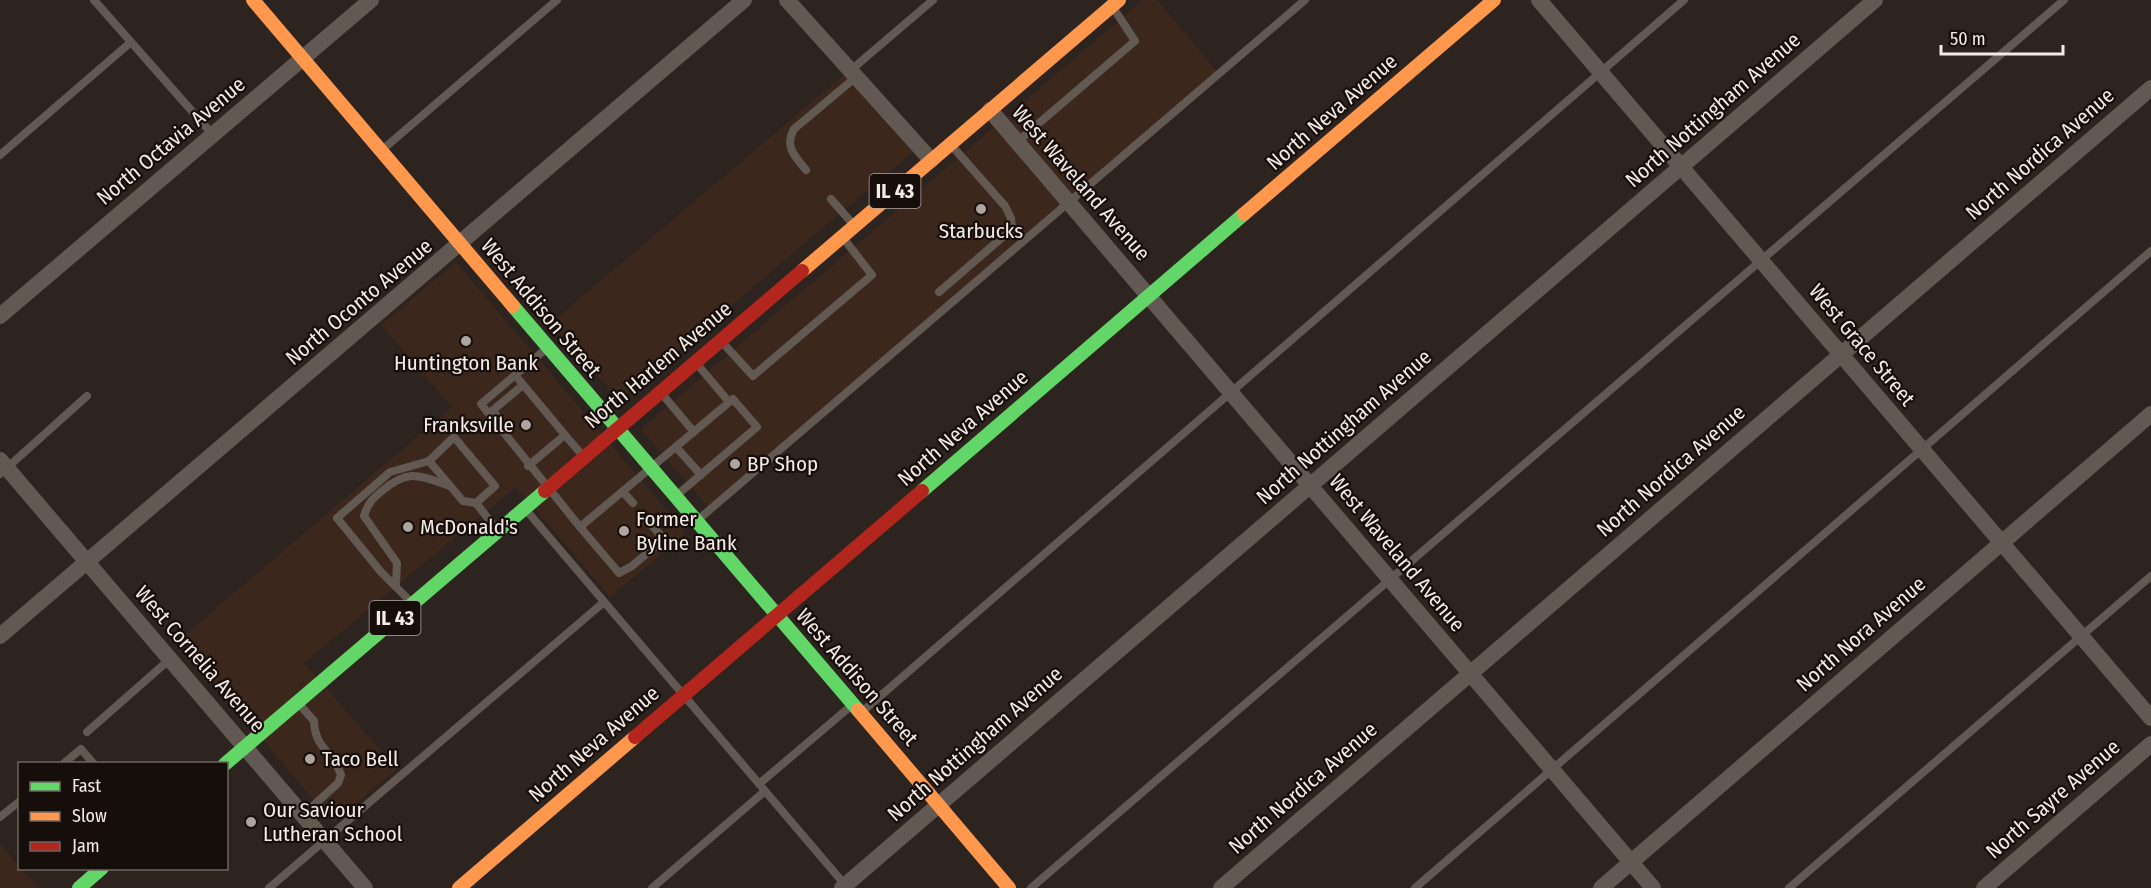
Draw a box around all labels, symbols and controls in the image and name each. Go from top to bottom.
scale bar [1941,18,2062,56]
street label: North Nottingham Avenue [1620,27,1806,193]
text: 50 m [1950,28,1986,50]
street label: North Neva Avenue [1261,48,1403,176]
street label: North Octavia Avenue [91,71,251,211]
street label: North Nordica Avenue [1960,82,2120,226]
street label: West Waveland Avenue [1006,100,1156,266]
road number: IL 43 [870,174,920,208]
marker: Starbucks [974,202,988,216]
place label: Starbucks [939,218,1023,244]
street label: North Oconto Avenue [280,233,438,371]
street label: West Addison Street [475,233,607,383]
street label: West Grace Street [1803,279,1921,411]
street label: North Harlem Avenue [579,296,737,434]
marker: Huntington Bank [459,334,473,348]
street label: North Nottingham Avenue [1251,344,1437,510]
place label: Huntington Bank [394,350,538,376]
street label: North Neva Avenue [892,364,1034,492]
street label: North Nordica Avenue [1591,399,1751,543]
place label: Franksville [423,412,514,438]
marker: Franksville [519,418,533,432]
place label: BP Shop [747,451,818,477]
marker: BP Shop [728,457,742,471]
street label: West Waveland Avenue [1324,469,1470,637]
place label: Former Byline Bank [636,506,737,556]
place label: McDonald's [420,514,518,540]
marker: McDonald's [401,520,415,534]
marker: Former Byline Bank [617,524,631,538]
street label: North Nora Avenue [1791,571,1931,697]
street label: West Cornelia Avenue [129,580,271,738]
road number: IL 43 [370,601,420,635]
street label: West Addison Street [790,603,924,751]
street label: North Nottingham Avenue [882,661,1068,827]
street label: North Neva Avenue [523,680,665,808]
street label: North Nordica Avenue [1223,716,1383,860]
street label: North Sayre Avenue [1981,734,2125,864]
place label: Taco Bell [322,746,399,772]
marker: Taco Bell [303,752,317,766]
legend [18,762,228,870]
text: Fast [72,775,101,797]
place label: Our Saviour Lutheran School [263,797,403,847]
text: Slow [72,805,107,827]
marker: Our Saviour Lutheran School [244,815,258,829]
text: Jam [72,835,100,857]

